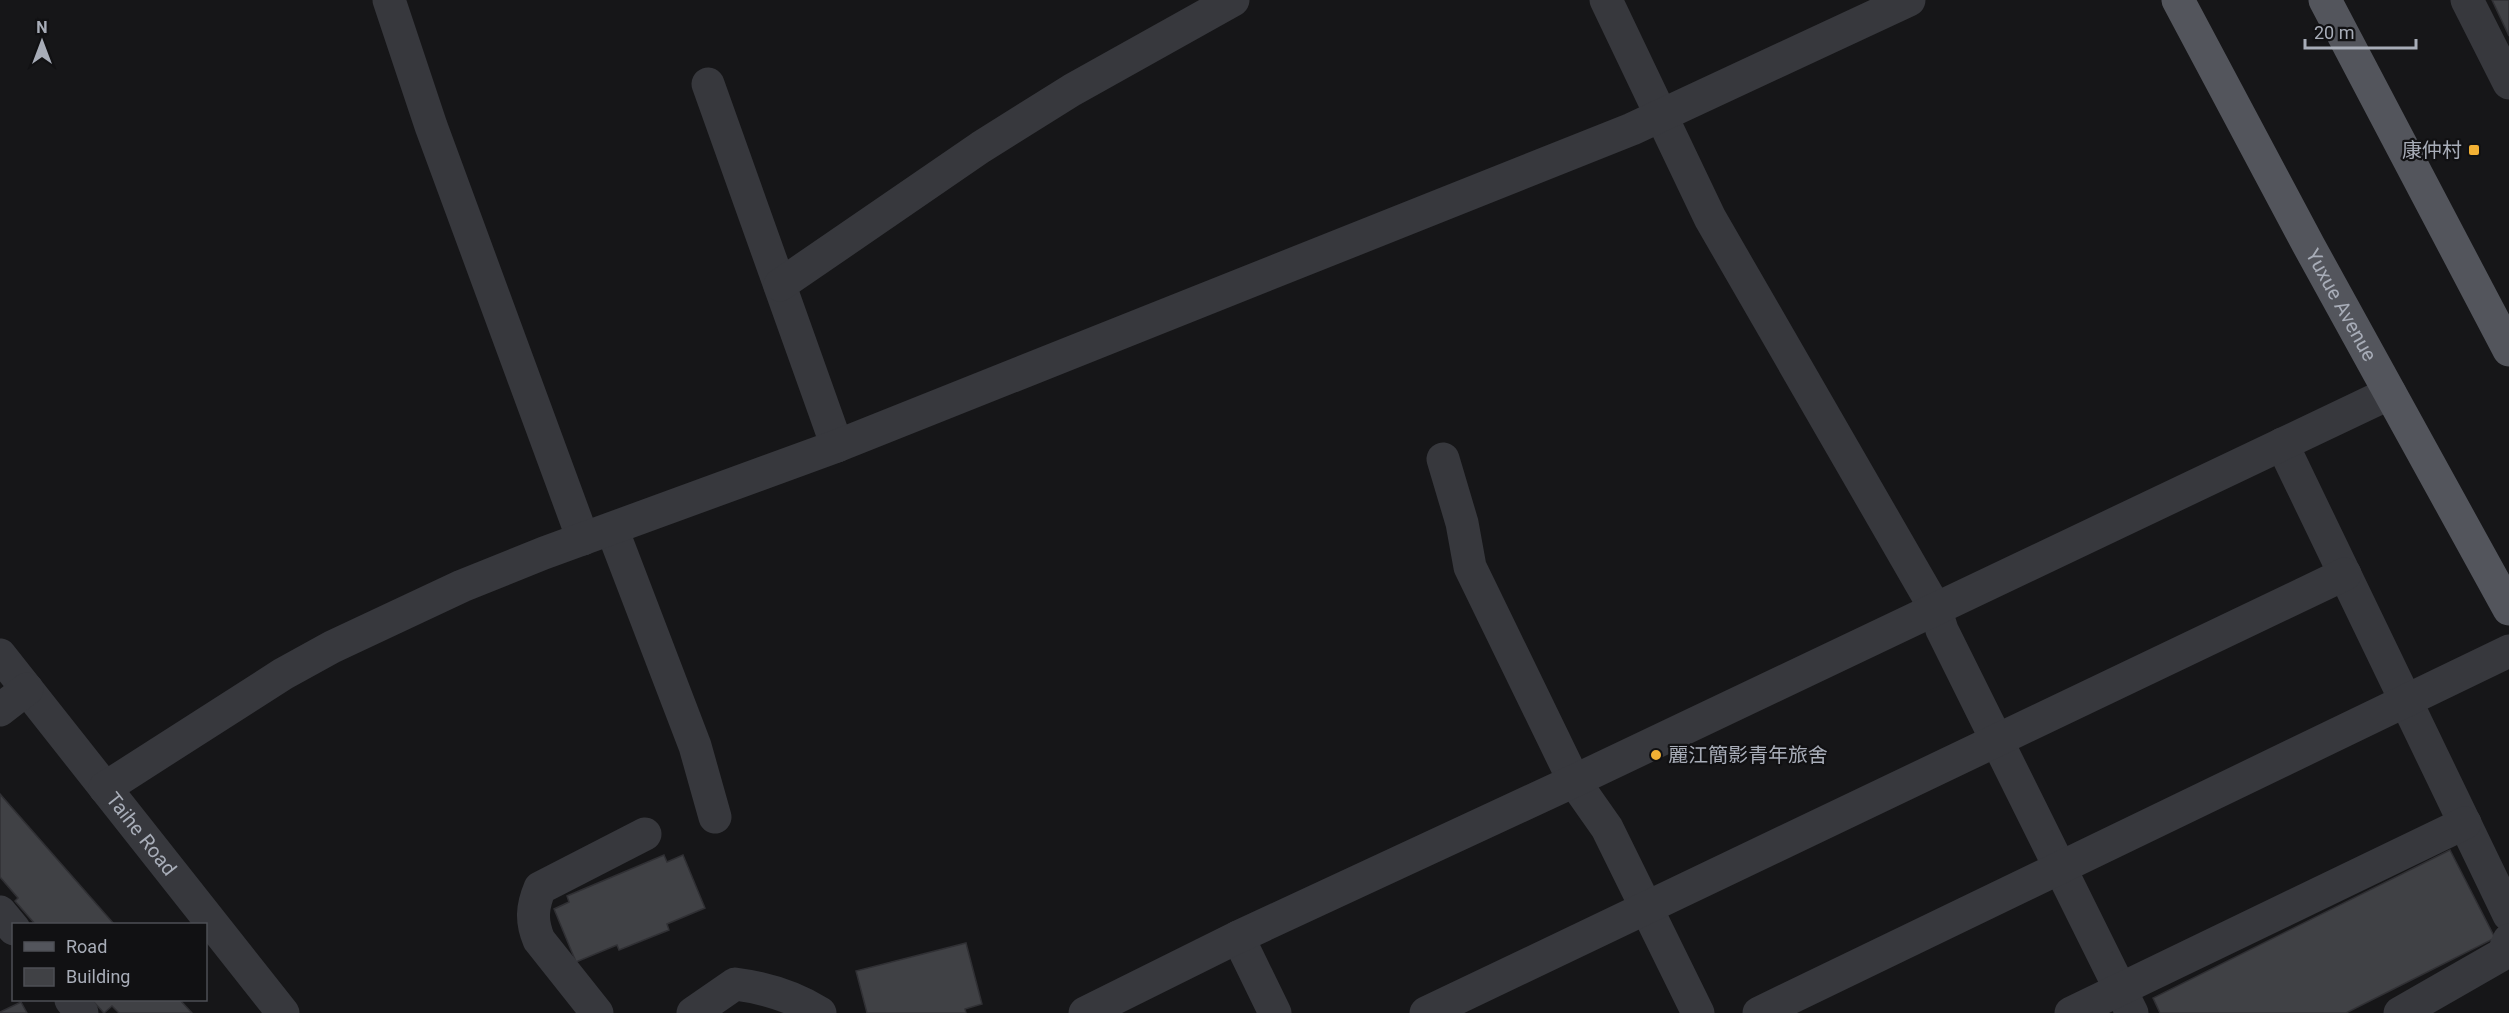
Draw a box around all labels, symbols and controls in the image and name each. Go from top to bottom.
north arrow [12,12,72,72]
scale bar [2305,12,2416,50]
text: N [36,18,48,37]
text: 20 m [2314,22,2354,43]
place label: 康仲村 [2402,138,2462,162]
marker: 康仲村 [2467,143,2481,157]
street label: Yuxue Avenue [2301,245,2382,365]
place label: 麗江簡影青年旅舍 [1668,743,1828,767]
marker: 麗江簡影青年旅舍 [1649,748,1663,762]
street label: Taihe Road [101,788,182,880]
legend [12,923,207,1001]
text: Road [66,936,107,957]
text: Building [66,966,130,987]

